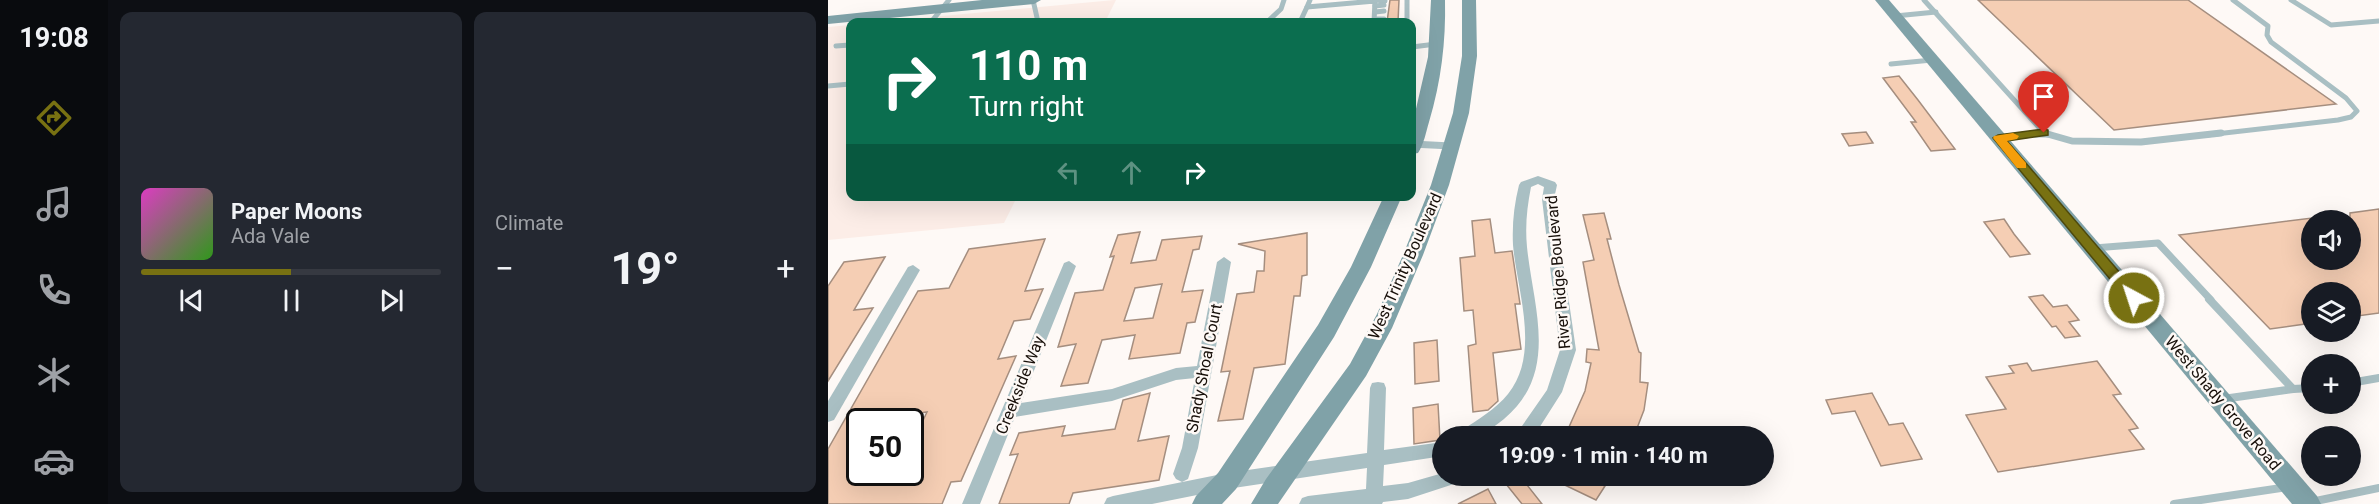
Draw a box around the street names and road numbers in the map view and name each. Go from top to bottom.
street label: West Trinity Boulevard [1364,190,1446,342]
street label: River Ridge Boulevard [1542,194,1574,350]
street label: Shady Shoal Court [1182,302,1226,434]
street label: West Shady Grove Road [2161,332,2285,474]
street label: Creekside Way [992,333,1049,437]

